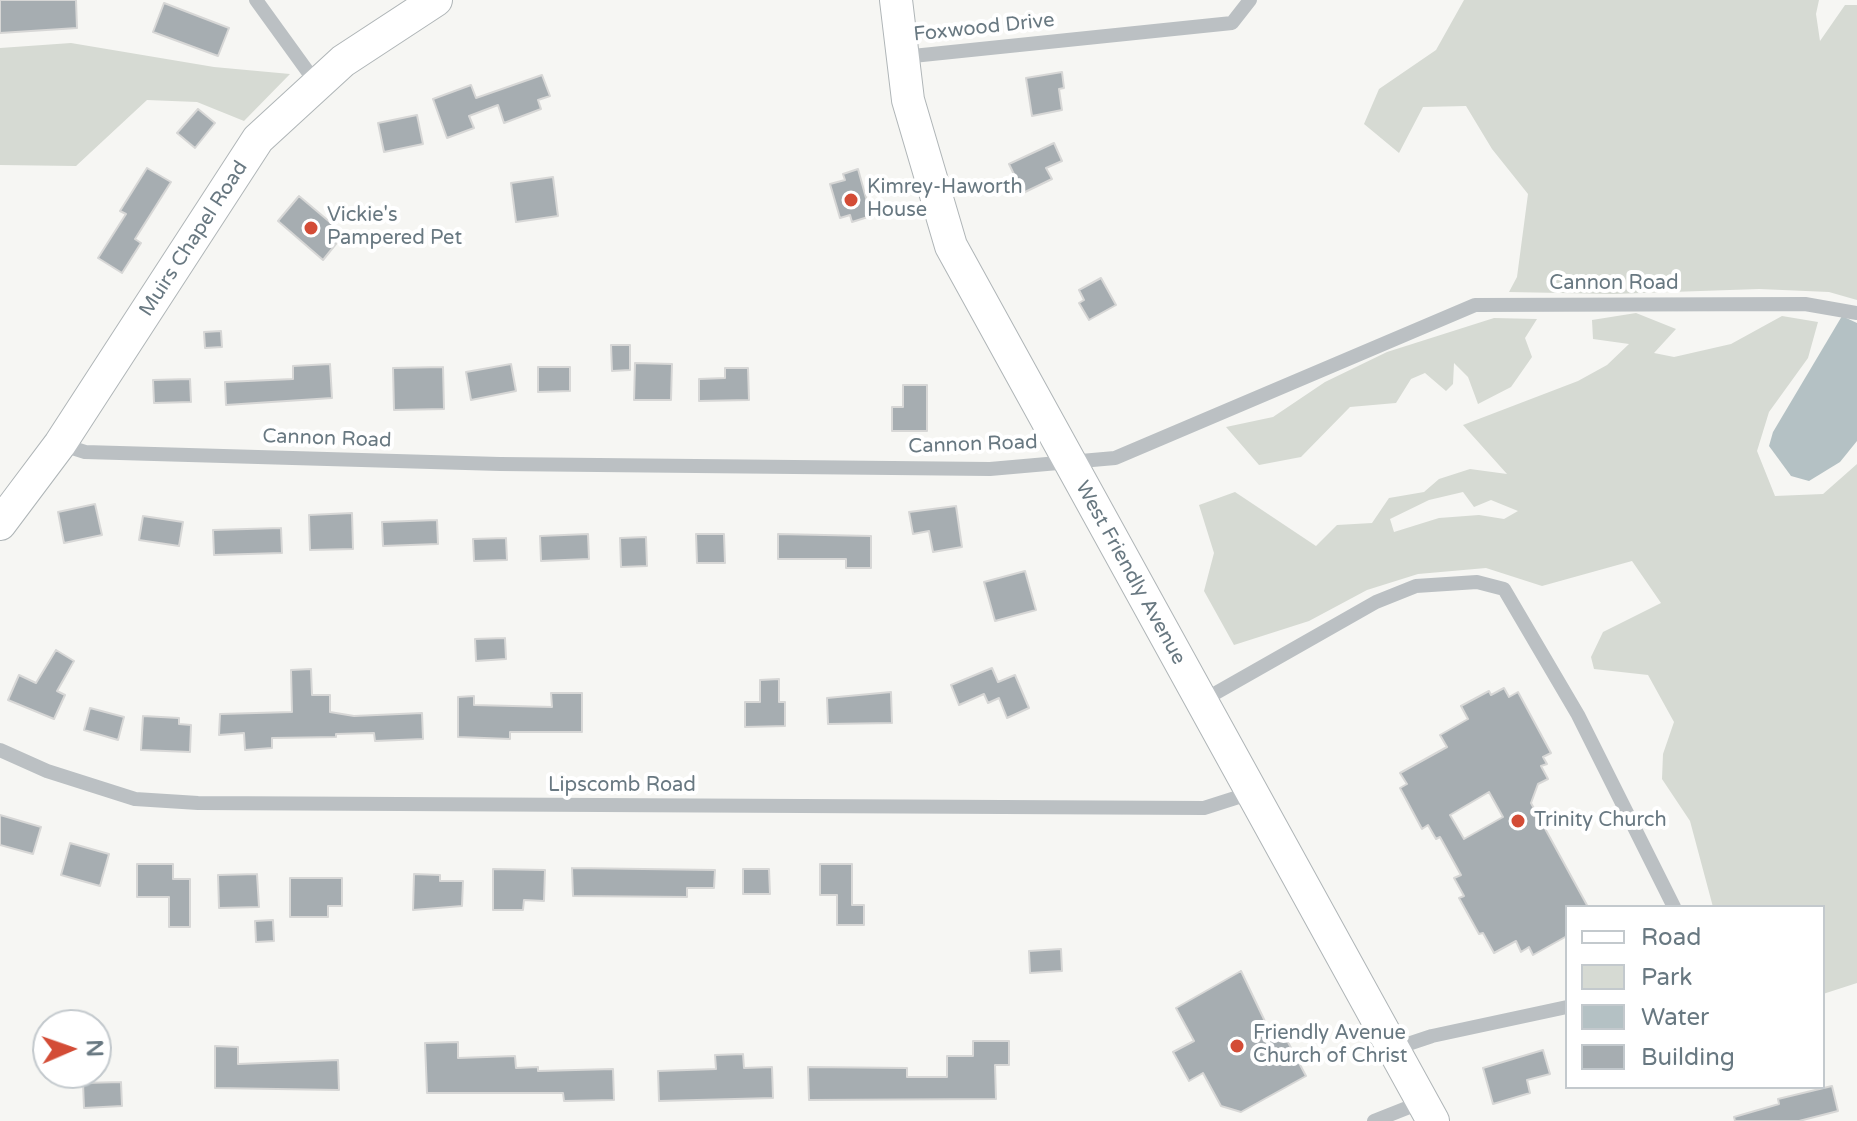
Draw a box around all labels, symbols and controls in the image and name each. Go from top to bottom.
street label: Foxwood Drive [912,9,1056,47]
street label: Muirs Chapel Road [135,157,253,321]
place label: Kimrey-Haworth House [867,176,1023,223]
marker: Kimrey-Haworth House [842,191,860,209]
place label: Vickie's Pampered Pet [327,204,462,251]
marker: Vickie's Pampered Pet [302,219,320,237]
street label: Cannon Road [1549,272,1679,296]
street label: Cannon Road [262,425,392,453]
street label: Cannon Road [908,431,1038,459]
street label: West Friendly Avenue [1070,477,1190,669]
street label: Lipscomb Road [548,774,696,798]
place label: Trinity Church [1534,809,1667,833]
marker: Trinity Church [1509,812,1527,830]
legend [1565,905,1825,1089]
text: Road [1641,923,1701,952]
text: Park [1641,963,1692,992]
text: Water [1641,1003,1709,1032]
north arrow [32,1009,112,1089]
place label: Friendly Avenue Church of Christ [1253,1022,1407,1069]
marker: Friendly Avenue Church of Christ [1228,1037,1246,1055]
text: N [81,1039,107,1058]
text: Building [1641,1043,1735,1072]

